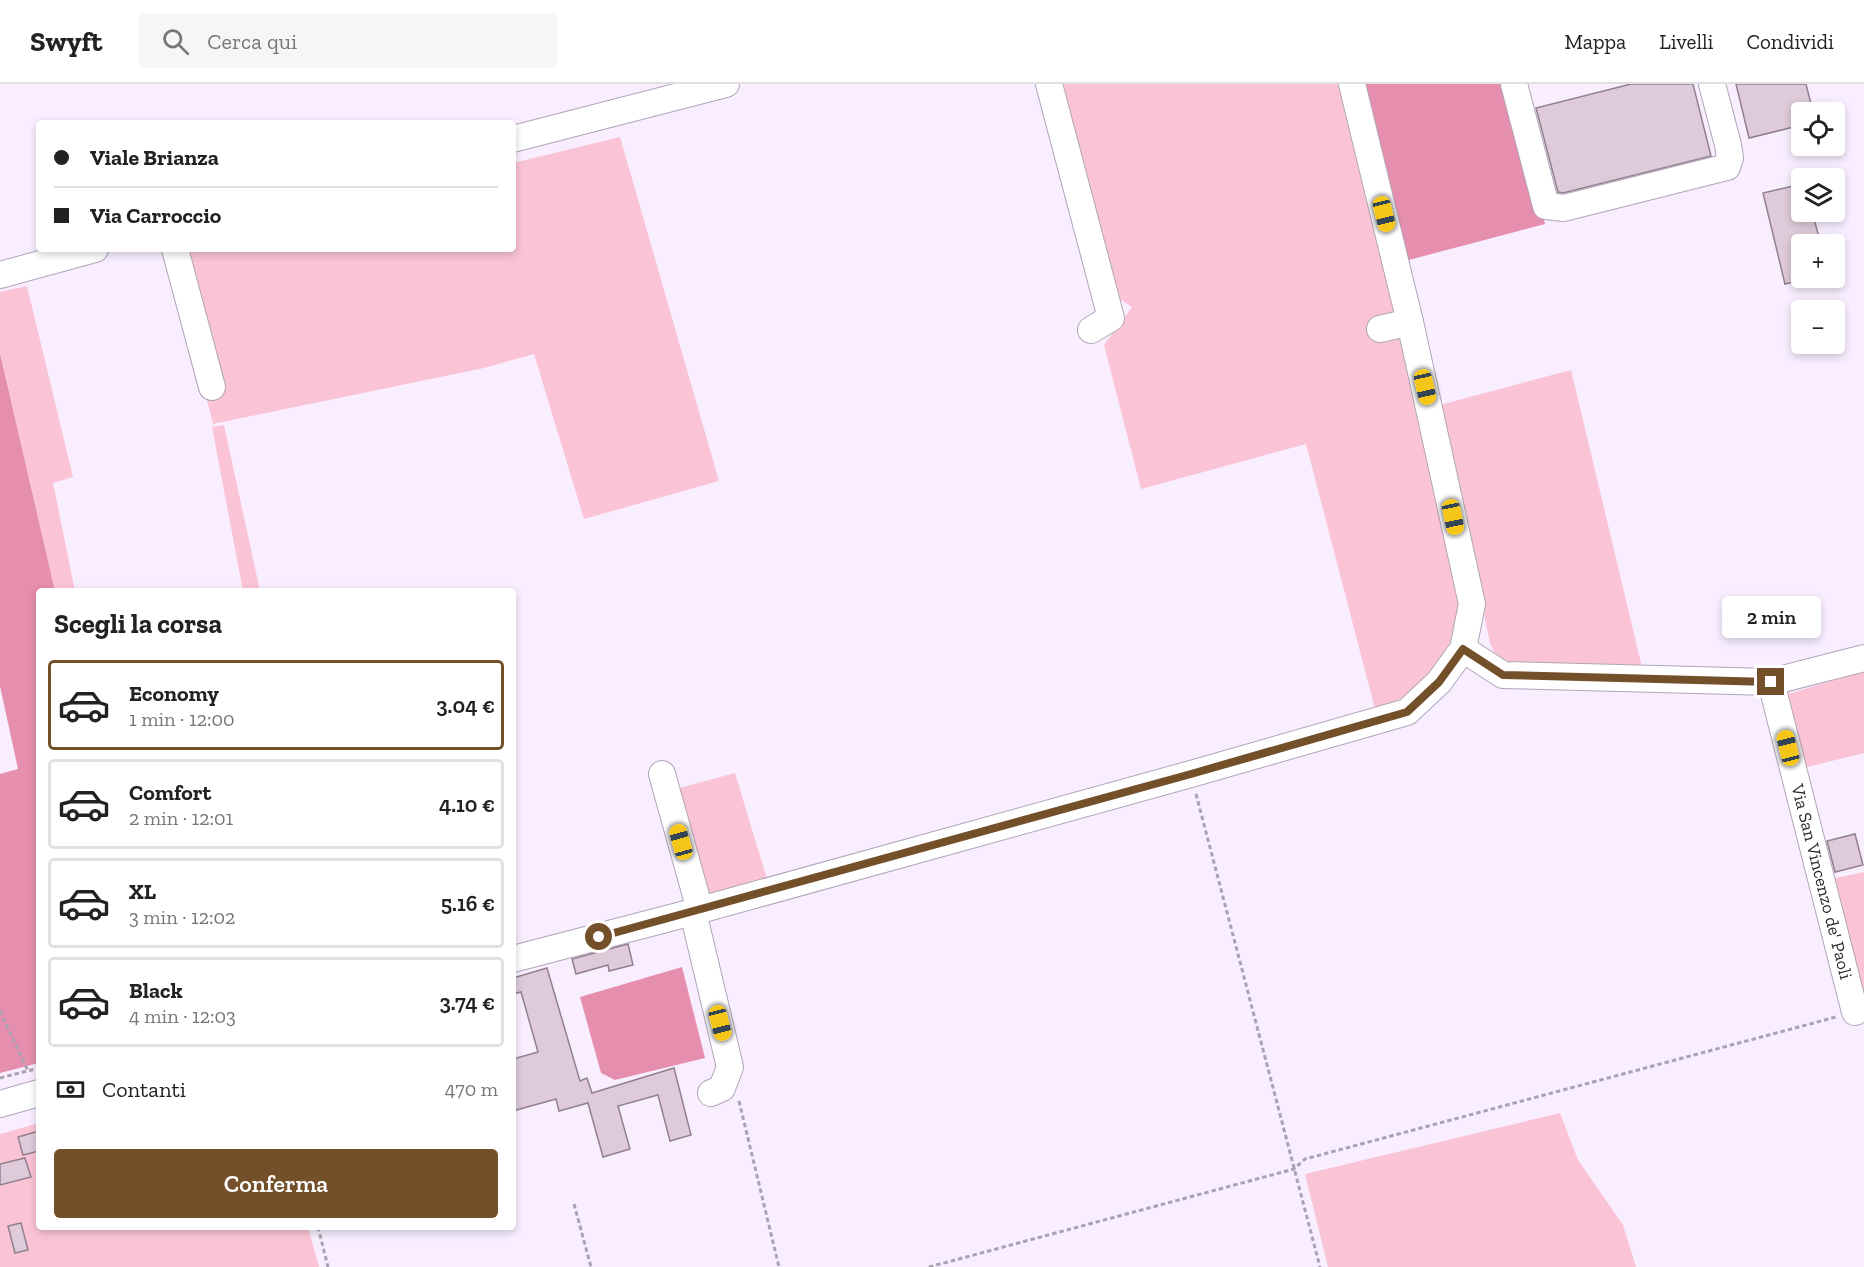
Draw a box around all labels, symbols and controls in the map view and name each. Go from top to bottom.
search box [138,14,558,68]
text: Swyft [30,25,102,58]
icon: search [159,25,192,58]
text: Cerca qui [207,28,297,55]
text: Mappa [1564,29,1626,54]
text: Livelli [1659,29,1714,54]
text: Condividi [1747,29,1834,54]
map controls [1791,102,1845,354]
button: locate [1791,102,1845,156]
text: Viale Brianza [90,144,219,171]
button: layers [1791,168,1845,222]
car [1371,194,1397,234]
text: Via Carroccio [90,202,221,229]
button: + [1791,234,1845,288]
button: − [1791,300,1845,354]
car [1412,367,1438,407]
car [1440,498,1466,536]
callout: 2 min [1722,595,1820,637]
text: 2 min [1747,605,1796,629]
text: Scegli la corsa [54,608,222,640]
route end [1757,668,1784,695]
icon: car [57,678,111,732]
text: Economy [129,680,219,707]
text: 3.04 € [436,692,495,719]
text: 1 min · 12:00 [129,707,235,731]
car [1775,728,1801,768]
icon: car [57,777,111,831]
text: Comfort [129,779,211,806]
street label: Via San Vincenzo de' Paoli [1786,781,1857,982]
text: 4.10 € [439,791,495,818]
text: 2 min · 12:01 [129,806,233,830]
car [667,822,695,862]
icon: car [57,876,111,930]
text: XL [129,878,156,905]
text: 5.16 € [441,890,495,917]
text: 3 min · 12:02 [129,905,235,929]
route start [585,923,612,950]
icon: car [57,975,111,1029]
text: Black [129,977,183,1004]
text: 3.74 € [439,989,495,1016]
car [707,1003,733,1043]
text: 4 min · 12:03 [129,1004,236,1028]
icon: cash [54,1073,87,1106]
text: Contanti [102,1076,186,1103]
text: 470 m [445,1077,498,1101]
button: Conferma [54,1149,498,1218]

